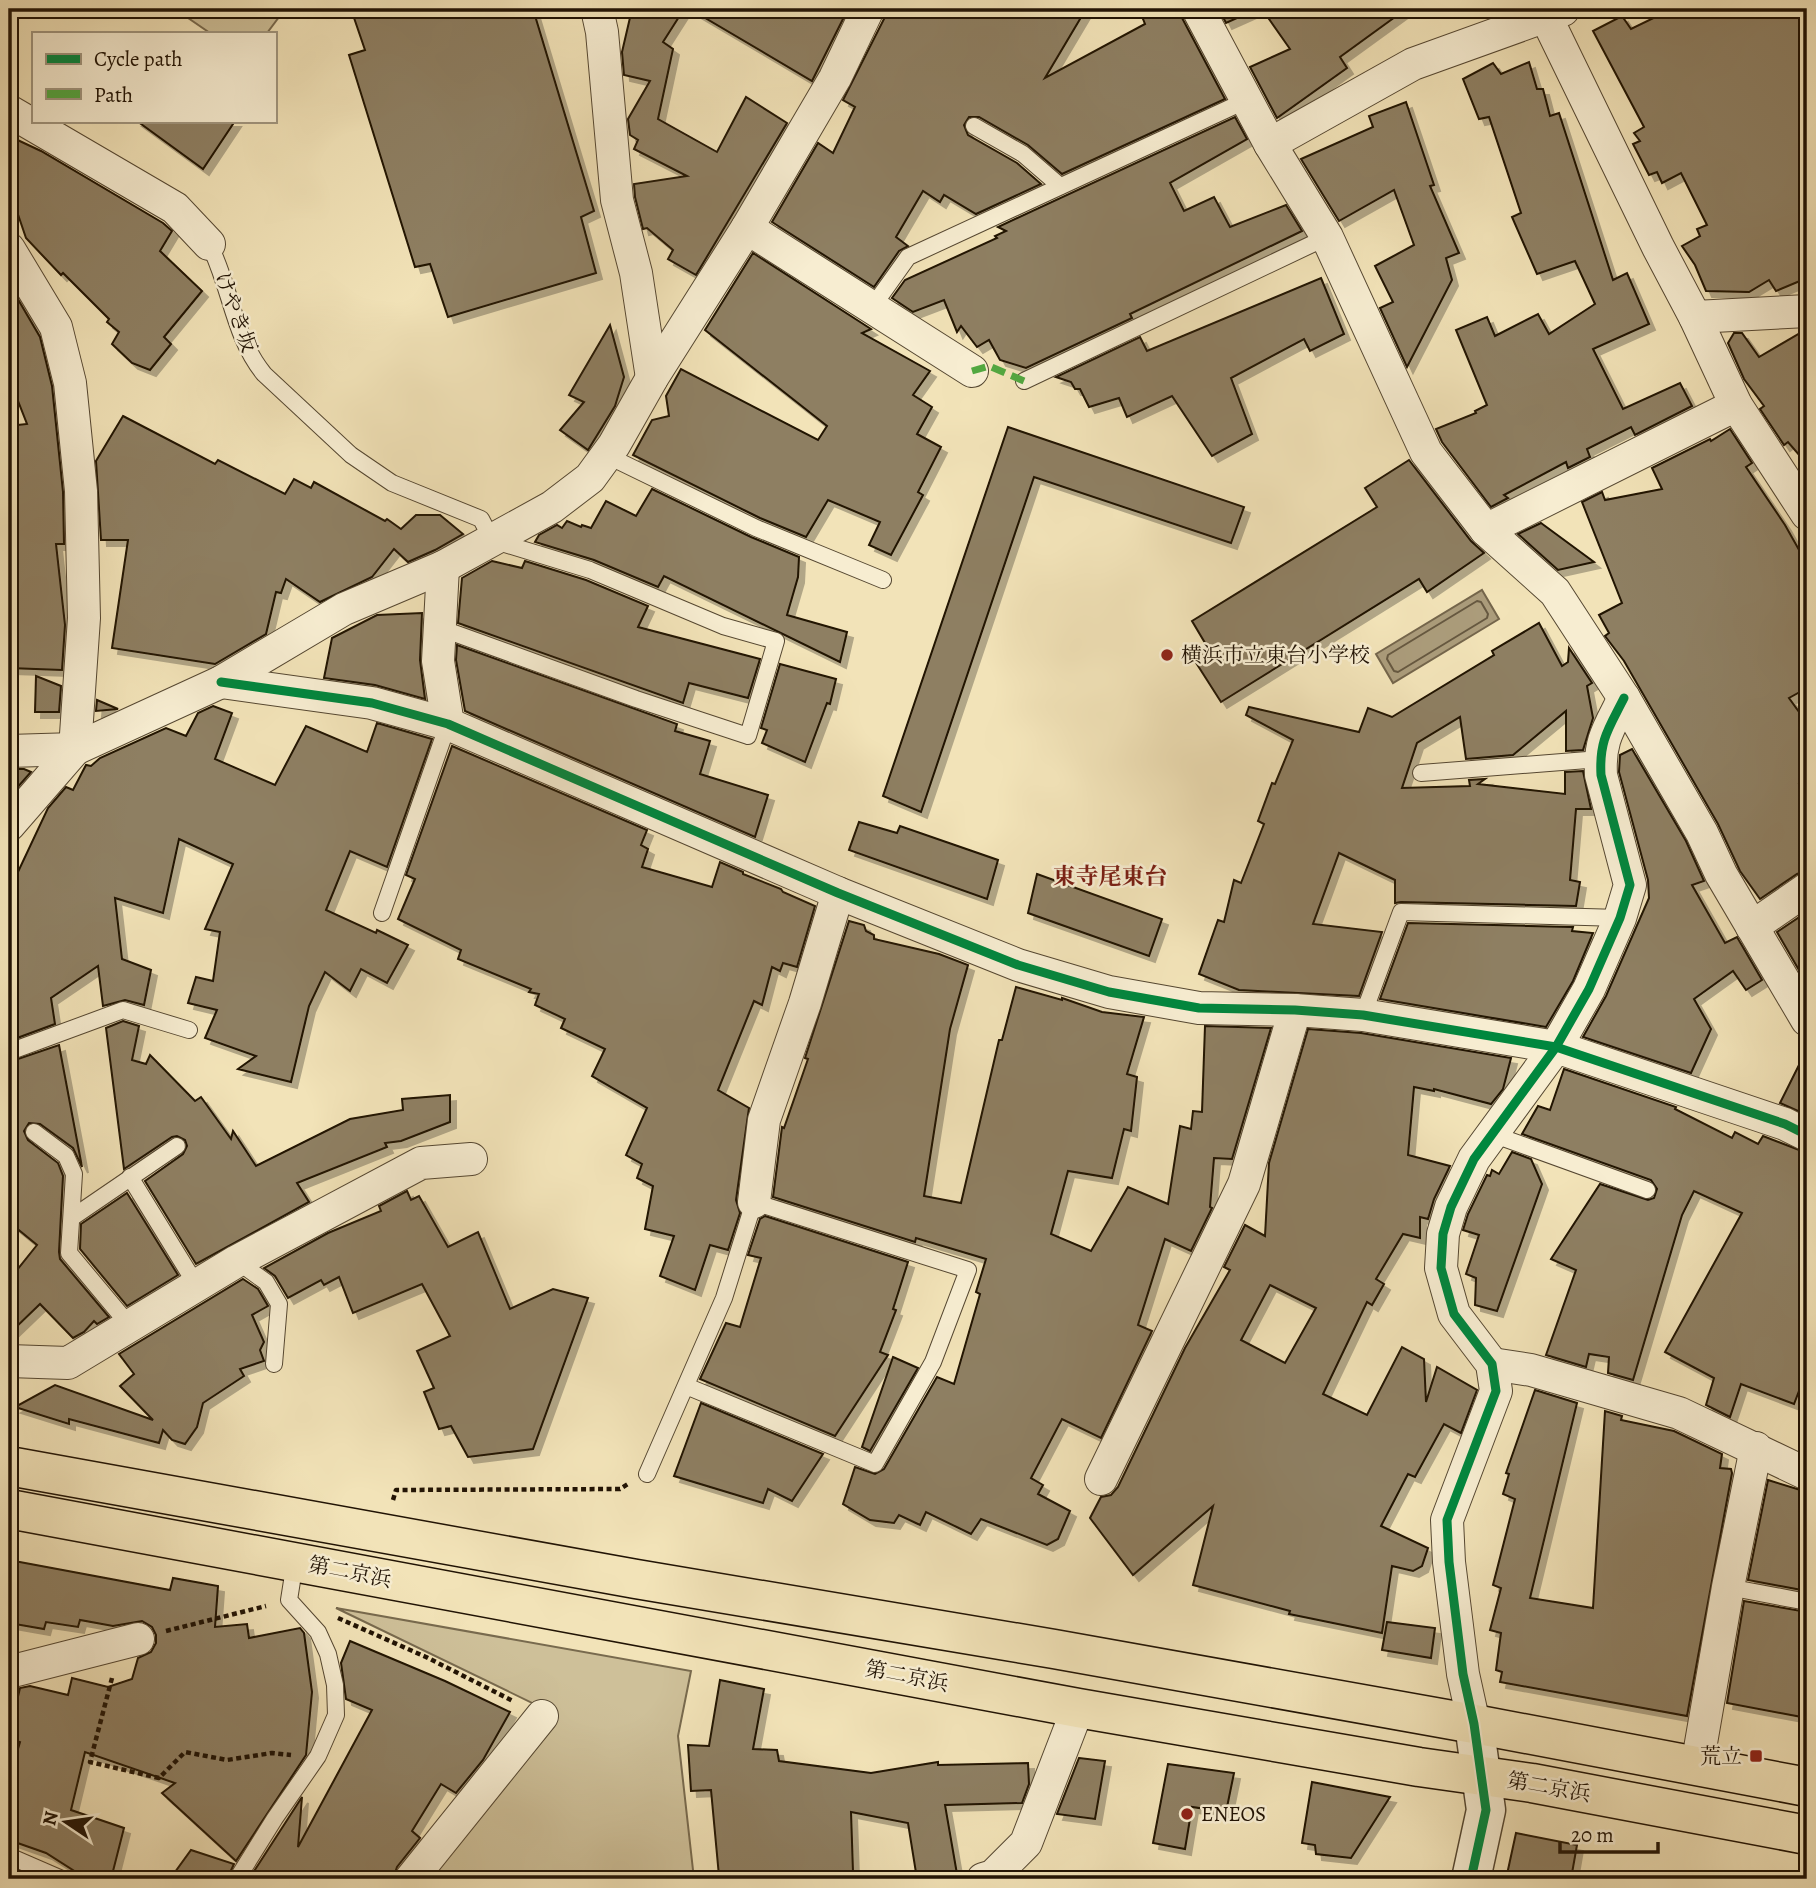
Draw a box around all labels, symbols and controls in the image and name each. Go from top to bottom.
legend [32,32,276,122]
text: Cycle path [94,45,183,73]
text: Path [94,81,133,109]
street label: けやき坂 [208,268,264,356]
place label: 横浜市立東台小学校 [1181,641,1370,669]
marker: 横浜市立東台小学校 [1159,647,1175,663]
district label: 東寺尾東台 [1053,861,1168,892]
street label: 第二京浜 [306,1550,394,1594]
street label: 第二京浜 [863,1654,951,1698]
place label: 荒立 [1700,1742,1742,1770]
marker: 荒立 [1748,1748,1764,1764]
street label: 第二京浜 [1505,1766,1593,1808]
north arrow [32,1786,102,1856]
place label: ENEOS [1201,1800,1266,1828]
marker: ENEOS [1179,1806,1195,1822]
text: N [36,1809,65,1828]
scale bar [1560,1811,1658,1855]
text: 20 m [1571,1821,1614,1849]

